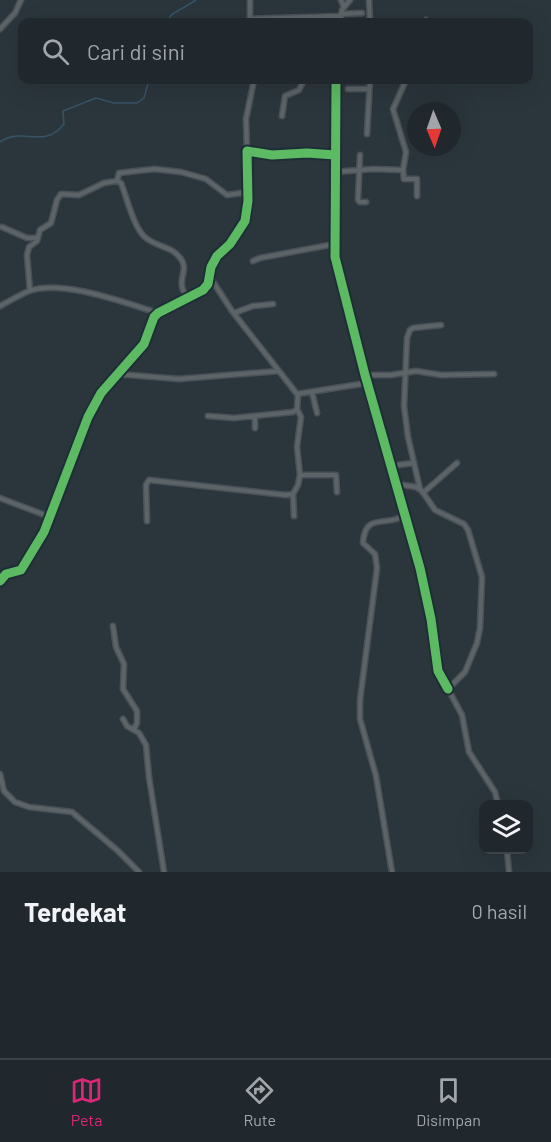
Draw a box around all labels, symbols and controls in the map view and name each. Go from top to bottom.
search box [18,18,533,84]
icon: search [39,35,72,68]
text: Cari di sini [87,38,185,64]
north arrow [407,102,461,156]
map controls [479,800,533,854]
button: layers [479,800,533,854]
text: Terdekat [24,896,126,927]
text: 0 hasil [471,899,527,923]
tab: Peta [70,1074,103,1129]
tab: Rute [243,1074,276,1129]
tab: Disimpan [416,1074,481,1129]

